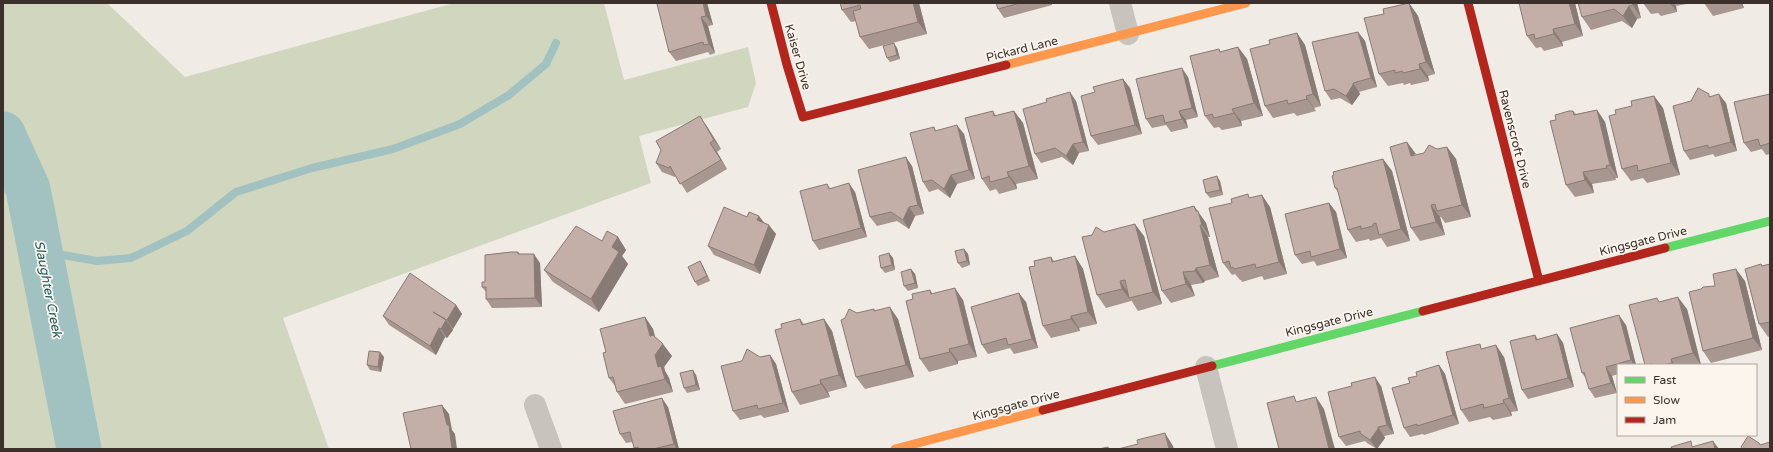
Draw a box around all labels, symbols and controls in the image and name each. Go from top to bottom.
street label: Kaiser Drive [782,23,814,92]
street label: Pickard Lane [985,33,1059,65]
street label: Ravenscroft Drive [1496,88,1534,190]
street label: Kingsgate Drive [1598,223,1688,259]
water label: Slaughter Creek [31,239,65,340]
street label: Kingsgate Drive [1284,304,1374,340]
legend [1617,364,1757,436]
text: Fast [1653,373,1677,387]
street label: Kingsgate Drive [971,387,1061,423]
text: Slow [1653,393,1680,407]
text: Jam [1653,413,1676,427]

